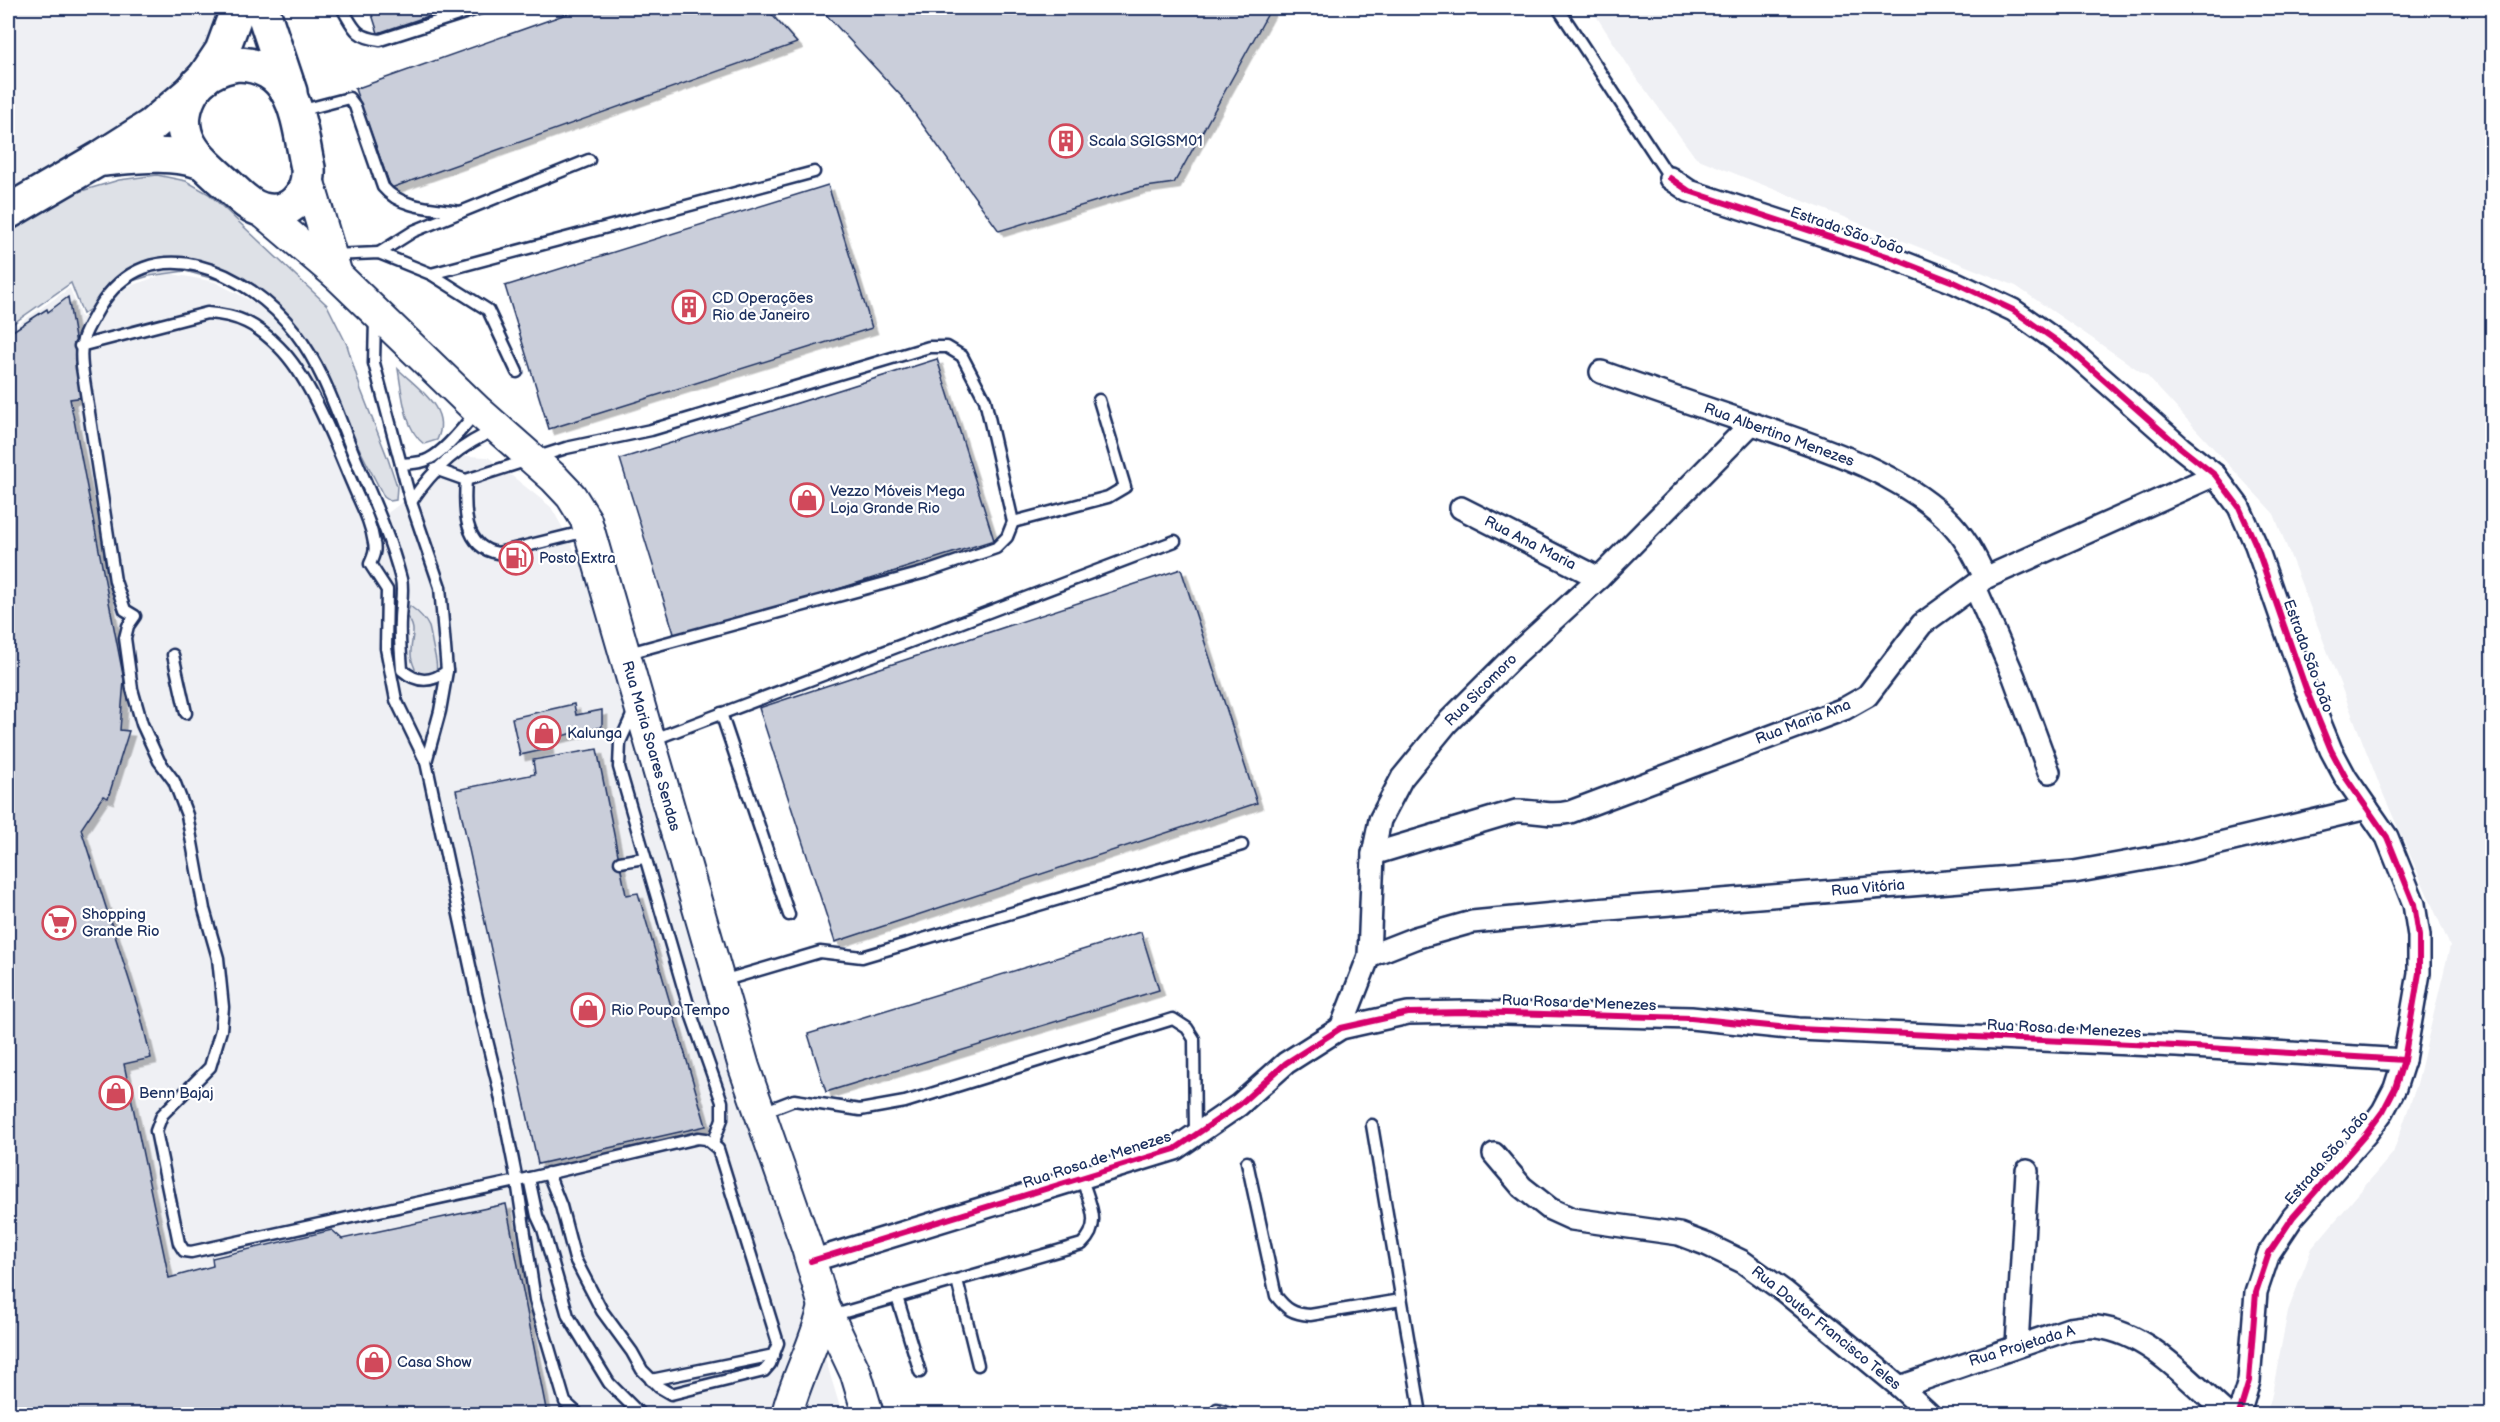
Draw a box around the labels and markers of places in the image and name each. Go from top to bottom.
building icon: Scala SGIGSM01 [1048,123,1084,159]
place label: Scala SGIGSM01 [1089,132,1203,151]
building icon: CD Operações Rio de Janeiro [671,289,707,325]
place label: CD Operações Rio de Janeiro [712,289,814,325]
shop icon: Vezzo Móveis Mega Loja Grande Rio [789,482,825,518]
place label: Vezzo Móveis Mega Loja Grande Rio [830,482,965,518]
fuel station icon: Posto Extra [498,540,534,576]
place label: Posto Extra [539,549,616,568]
shop icon: Kalunga [526,715,562,751]
place label: Kalunga [567,724,622,743]
supermarket icon: Shopping Grande Rio [41,905,77,941]
place label: Shopping Grande Rio [82,905,160,941]
shop icon: Rio Poupa Tempo [570,992,606,1028]
place label: Rio Poupa Tempo [611,1001,730,1020]
shop icon: Benn Bajaj [98,1075,134,1111]
place label: Benn Bajaj [139,1084,214,1103]
shop icon: Casa Show [356,1344,392,1380]
place label: Casa Show [397,1353,472,1372]

